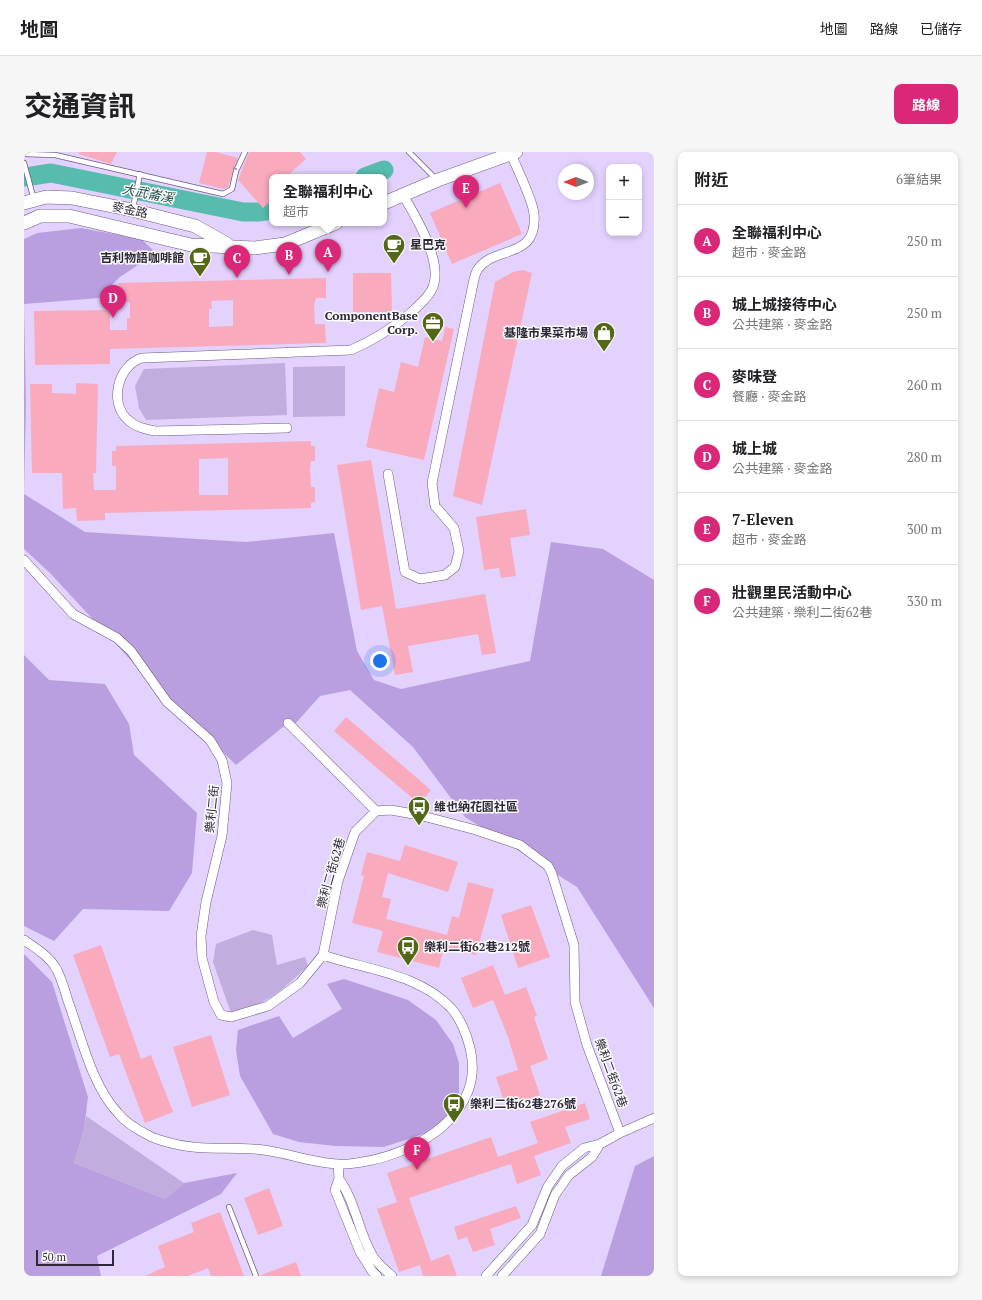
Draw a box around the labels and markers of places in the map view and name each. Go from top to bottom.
pin: E [453,175,479,208]
cafe icon: 星巴克 [381,232,407,265]
place label: 星巴克 [410,237,446,252]
pin: A [315,239,341,272]
pin: B [276,242,302,275]
cafe icon: 吉利物語咖啡館 [187,245,213,278]
pin: C [224,245,250,278]
place label: 吉利物語咖啡館 [100,250,184,265]
pin: D [100,285,126,318]
place label: ComponentBase Corp. [325,308,419,337]
office icon: ComponentBase Corp. [420,310,446,343]
shop icon: 基隆市果菜市場 [591,320,617,353]
place label: 基隆市果菜市場 [504,325,588,340]
bus stop icon: 維也納花園社區 [406,794,432,827]
place label: 維也納花園社區 [434,799,518,814]
bus stop icon: 樂利二街62巷212號 [395,934,421,967]
place label: 樂利二街62巷212號 [424,939,530,954]
bus stop icon: 樂利二街62巷276號 [441,1091,467,1124]
place label: 樂利二街62巷276號 [470,1096,576,1111]
pin: F [404,1137,430,1170]

